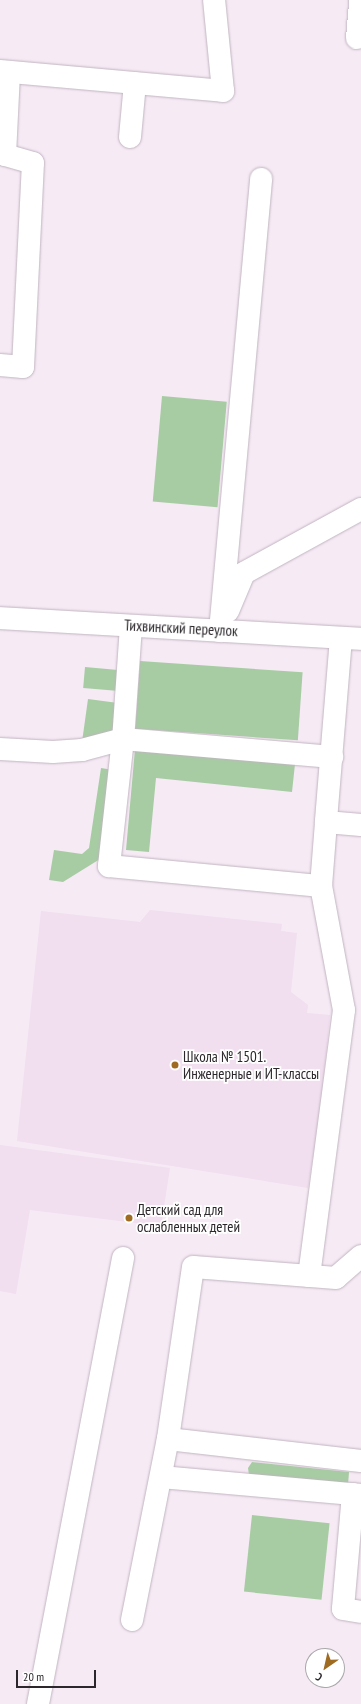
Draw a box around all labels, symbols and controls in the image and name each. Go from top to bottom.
street label: Тихвинский переулок [124,616,238,640]
place label: Школа № 1501. Инженерные и ИТ-классы [183,1047,319,1082]
marker: Школа № 1501. Инженерные и ИТ-классы [170,1060,180,1070]
place label: Детский сад для ослабленных детей [137,1200,240,1235]
marker: Детский сад для ослабленных детей [124,1213,134,1223]
north arrow [305,1648,345,1688]
scale bar [18,1662,98,1688]
text: 20 m [23,1669,44,1684]
text: С [313,1670,325,1684]

